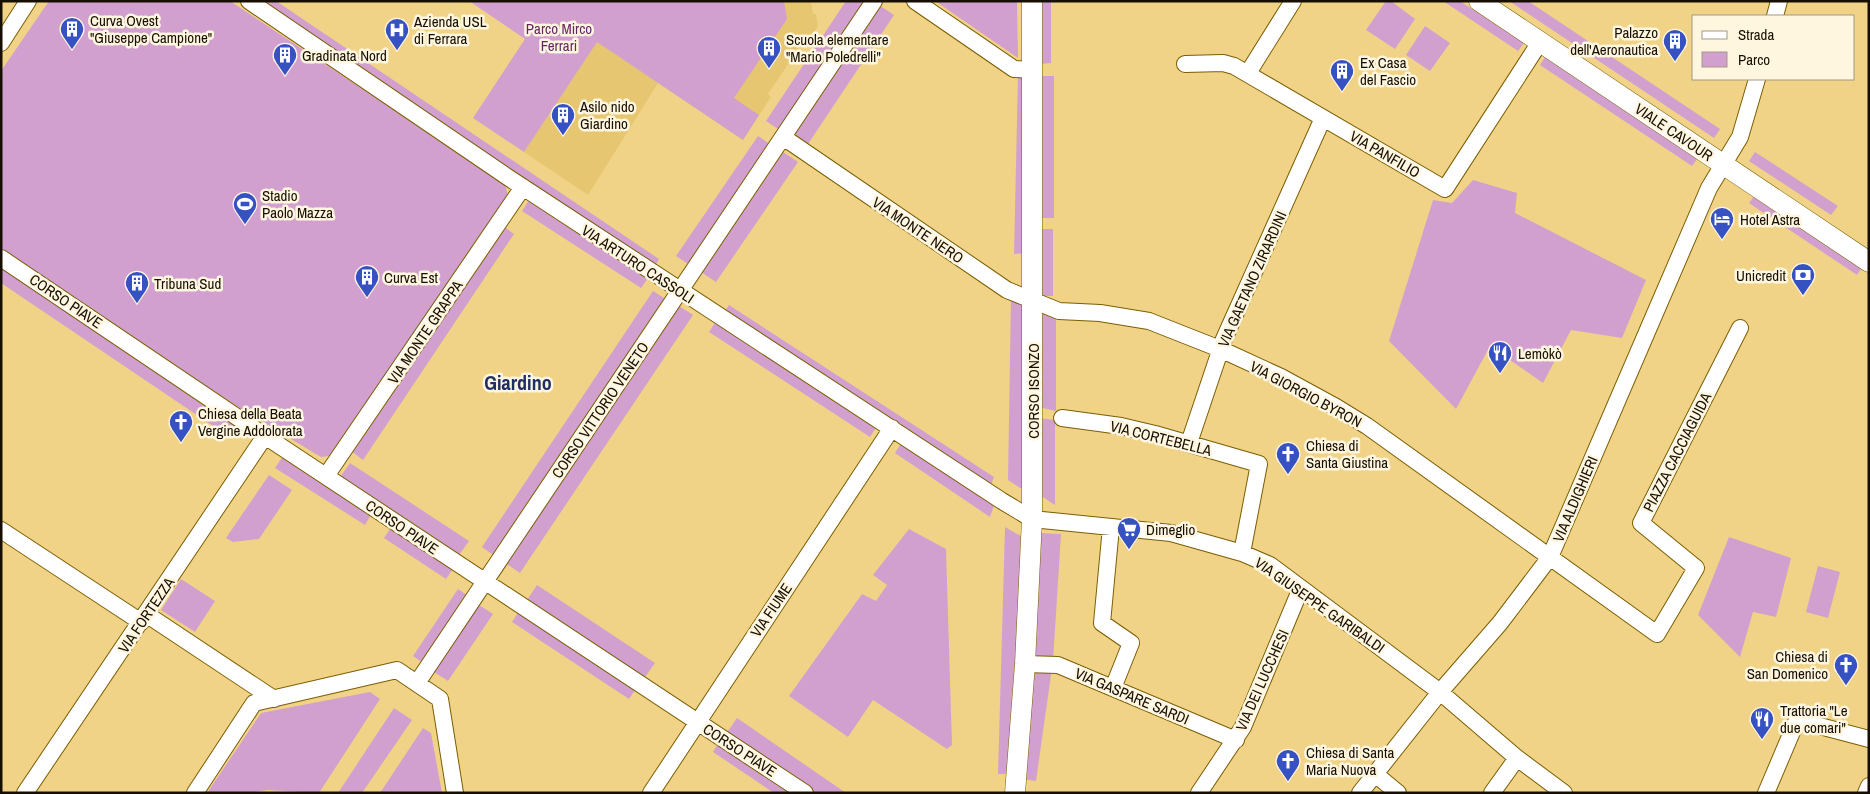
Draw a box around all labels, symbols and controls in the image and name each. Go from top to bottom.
place label: Curva Ovest "Giuseppe Campione" [90,10,212,48]
place label: Azienda USL di Ferrara [413,11,487,49]
legend [1692,15,1855,80]
building icon: Curva Ovest "Giuseppe Campione" [59,16,85,50]
hospital icon: Azienda USL di Ferrara [384,17,410,51]
park label: Parco Mirco Ferrari [526,18,592,56]
place label: Palazzo dell'Aeronautica [1570,22,1658,60]
text: Strada [1738,24,1774,45]
building icon: Palazzo dell'Aeronautica [1662,28,1688,62]
place label: Scuola elementare "Mario Poledrelli" [786,29,889,67]
building icon: Scuola elementare "Mario Poledrelli" [756,35,782,69]
building icon: Gradinata Nord [272,42,298,76]
place label: Gradinata Nord [302,45,387,66]
text: Parco [1738,49,1770,70]
place label: Ex Casa del Fascio [1360,52,1416,90]
building icon: Ex Casa del Fascio [1329,58,1355,92]
place label: Asilo nido Giardino [579,96,635,134]
street label: VIALE CAVOUR [1631,98,1717,166]
building icon: Asilo nido Giardino [550,102,576,136]
street label: VIA PANFILIO [1346,125,1424,183]
place label: Stadio Paolo Mazza [262,185,333,223]
sports icon: Stadio Paolo Mazza [232,191,258,225]
street label: VIA MONTE NERO [868,192,968,268]
hotel icon: Hotel Astra [1709,206,1735,240]
street label: VIA GAETANO ZIRARDINI [1213,208,1291,350]
place label: Hotel Astra [1740,209,1800,230]
street label: VIA ARTURO CASSOLI [578,220,698,308]
bank icon: Unicredit [1790,262,1816,296]
building icon: Curva Est [354,264,380,298]
place label: Unicredit [1736,265,1787,286]
place label: Curva Est [384,267,439,288]
street label: CORSO PIAVE [25,269,107,333]
building icon: Tribuna Sud [124,270,150,304]
place label: Tribuna Sud [154,273,221,294]
street label: VIA MONTE GRAPPA [383,275,468,388]
street label: CORSO VITTORIO VENETO [547,338,653,482]
restaurant icon: Lemòkò [1487,340,1513,374]
street label: CORSO ISONZO [1023,343,1044,439]
place label: Lemòkò [1518,343,1562,364]
street label: VIA GIORGIO BYRON [1246,356,1366,432]
district label: Giardino [484,369,552,396]
street label: PIAZZA CACCIAGUIDA [1638,388,1717,515]
place label: Chiesa della Beata Vergine Addolorata [198,403,303,441]
church icon: Chiesa della Beata Vergine Addolorata [168,409,194,443]
street label: VIA CORTEBELLA [1108,415,1215,461]
place label: Chiesa di Santa Giustina [1306,435,1388,473]
church icon: Chiesa di Santa Giustina [1275,441,1301,475]
street label: VIA ALDIGHIERI [1547,453,1603,545]
street label: CORSO PIAVE [361,495,443,559]
supermarket icon: Dimeglio [1116,516,1142,550]
place label: Dimeglio [1146,519,1195,540]
street label: VIA GIUSEPPE GARIBALDI [1251,552,1389,658]
street label: VIA FORTEZZA [113,572,180,657]
street label: VIA FIUME [745,579,797,641]
street label: VIA DEI LUCCHESI [1230,626,1294,734]
place label: Chiesa di San Domenico [1747,646,1828,684]
church icon: Chiesa di San Domenico [1833,652,1859,686]
street label: VIA GASPARE SARDI [1072,662,1192,730]
place label: Trattoria "Le due comari" [1780,700,1848,738]
restaurant icon: Trattoria "Le due comari" [1749,706,1775,740]
street label: CORSO PIAVE [699,718,781,782]
place label: Chiesa di Santa Maria Nuova [1306,742,1394,780]
church icon: Chiesa di Santa Maria Nuova [1275,748,1301,782]

